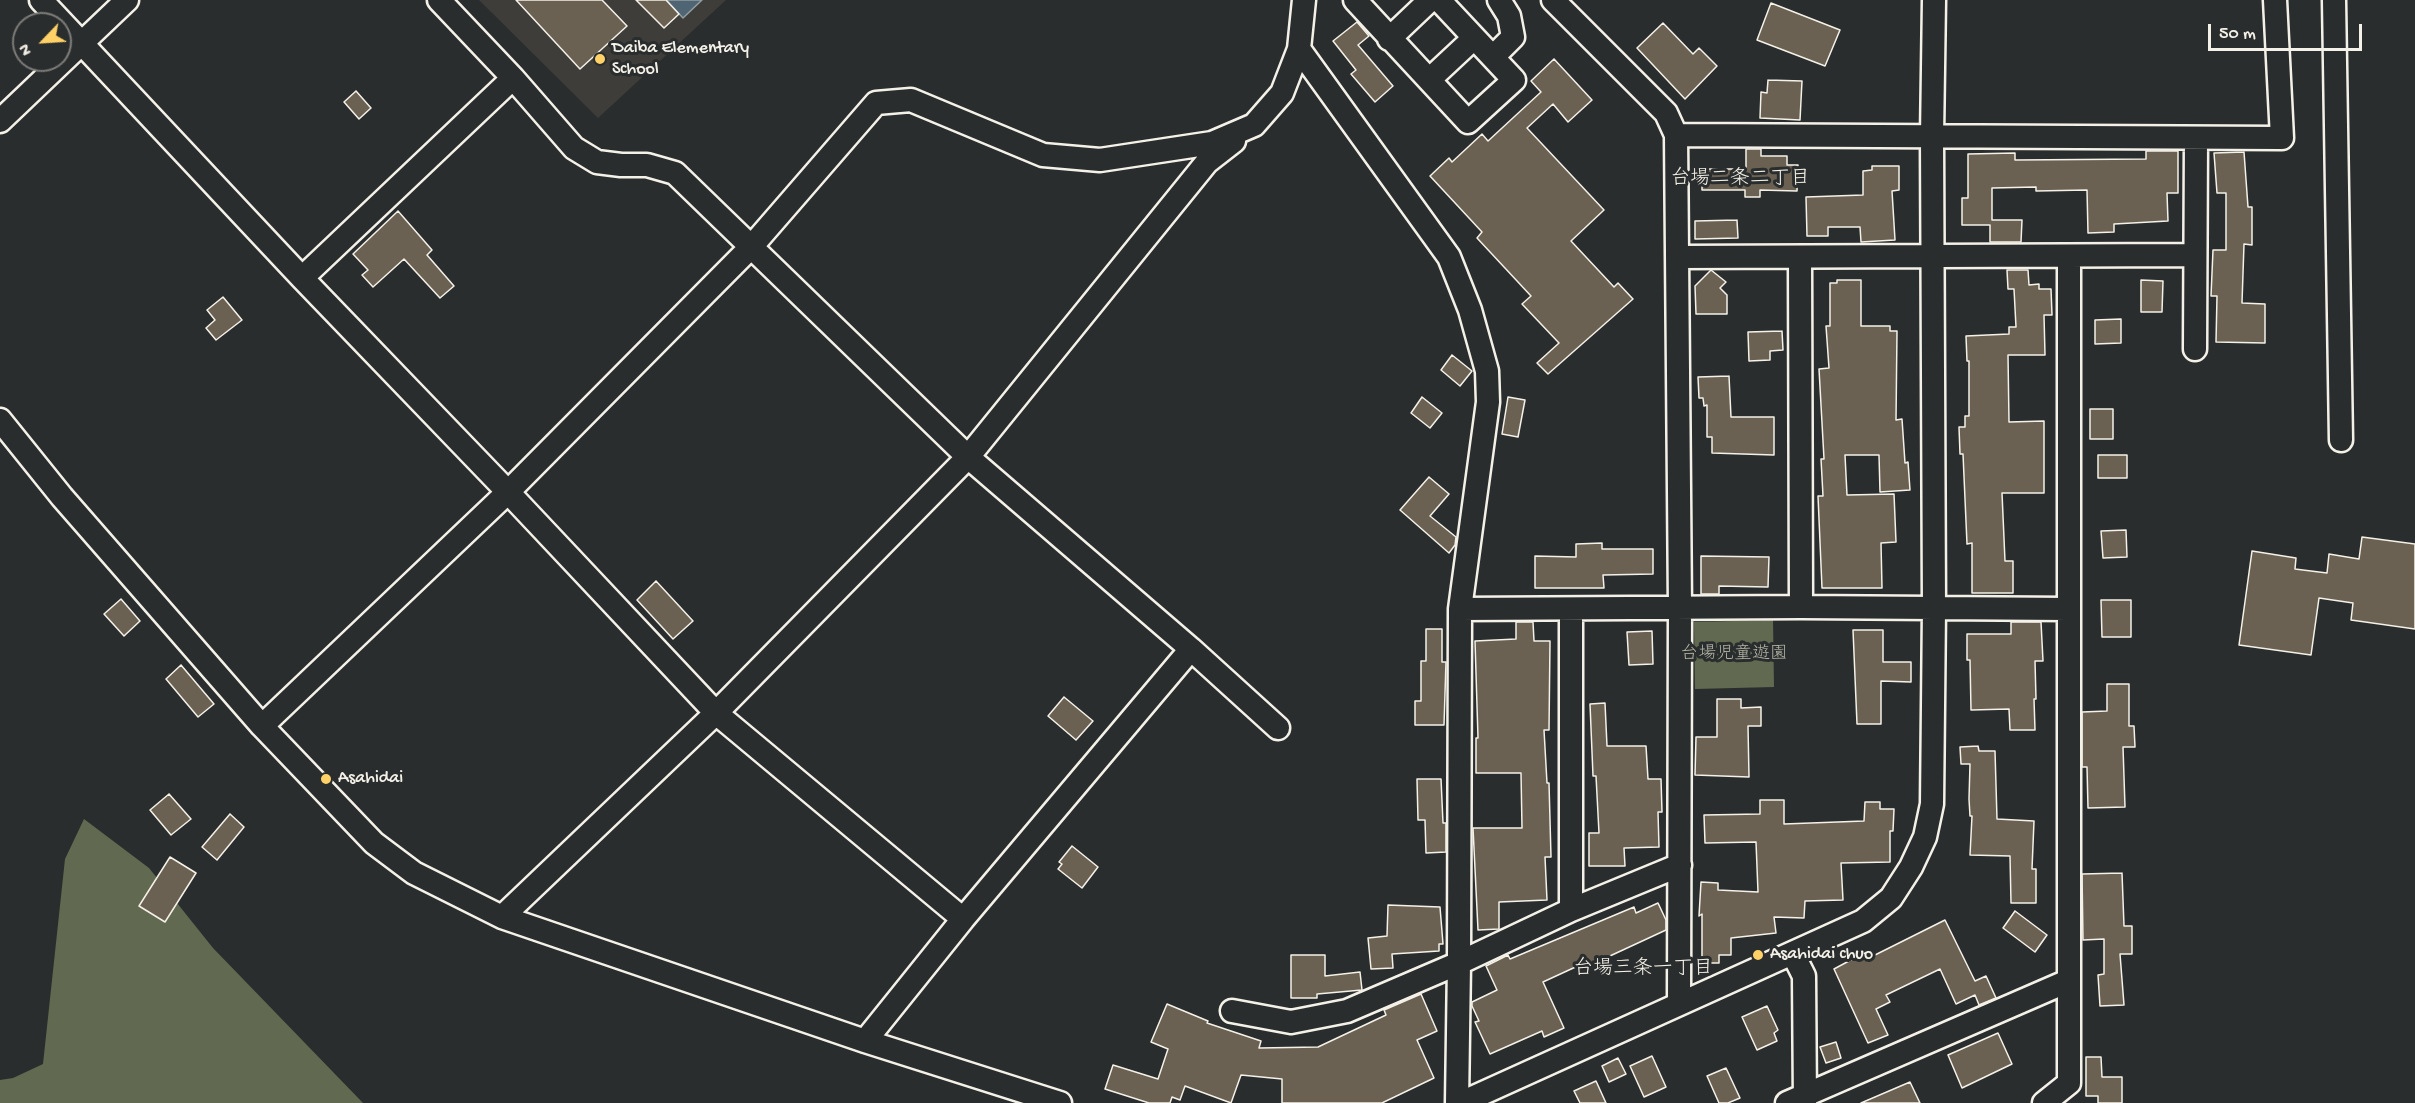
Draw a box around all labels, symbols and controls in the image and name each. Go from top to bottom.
north arrow [12,12,72,72]
scale bar [2211,12,2366,50]
text: 50 m [2219,24,2256,45]
place label: Daiba Elementary School [612,38,749,80]
text: N [16,40,38,58]
marker: Daiba Elementary School [593,52,607,66]
district label: 台場二条二丁目 [1670,168,1810,192]
park label: 台場児童遊園 [1680,644,1788,666]
place label: Asahidai [338,768,403,790]
marker: Asahidai [319,772,333,786]
place label: Asahidai chuo [1770,944,1873,966]
marker: Asahidai chuo [1751,948,1765,962]
district label: 台場三条一丁目 [1573,958,1713,982]

